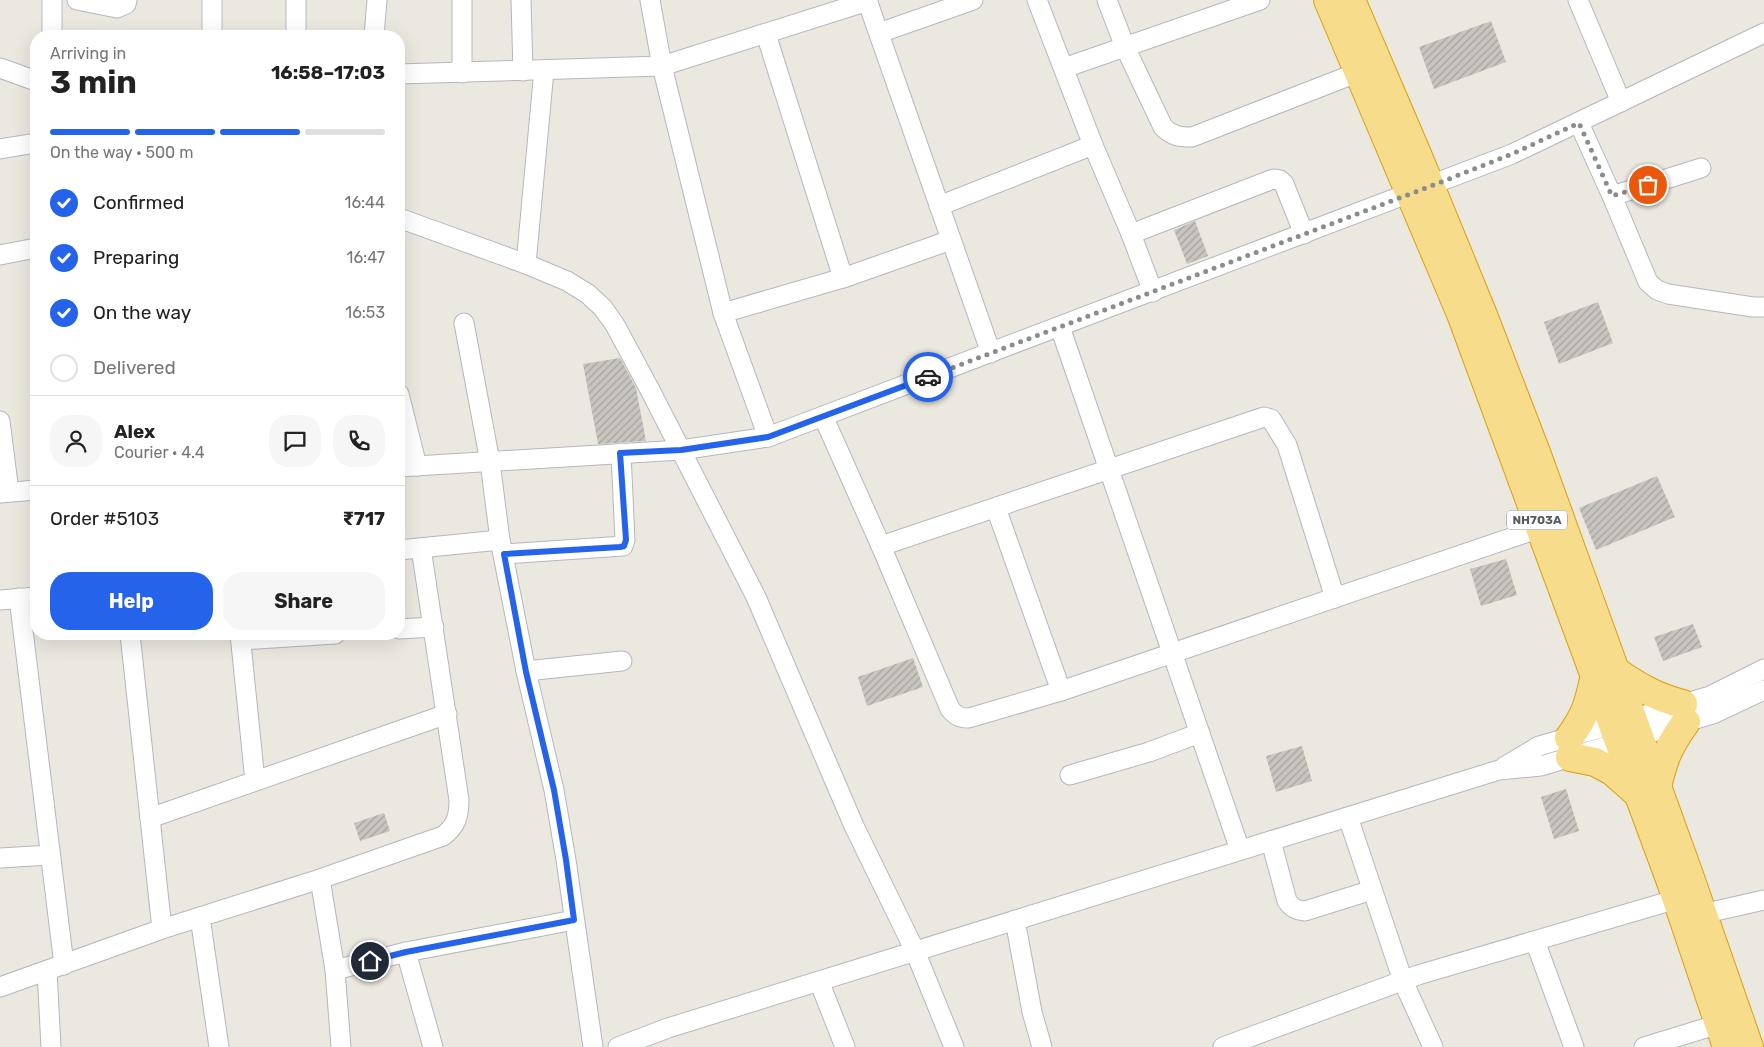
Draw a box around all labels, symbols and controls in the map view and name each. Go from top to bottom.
text: Arriving in [50,44,126,63]
text: 16:58–17:03 [271,61,385,84]
text: 3 min [50,63,137,101]
text: On the way · 500 m [50,143,193,162]
pin [1627,164,1669,206]
icon: bag [1634,171,1662,199]
icon: check [50,189,78,217]
text: Confirmed [93,191,184,214]
text: 16:44 [345,193,385,212]
icon: check [50,244,78,272]
text: Preparing [93,246,179,269]
text: 16:47 [347,248,385,267]
icon: check [50,299,78,327]
text: On the way [93,301,191,324]
text: 16:53 [345,303,385,322]
courier [903,352,953,402]
text: Delivered [93,356,176,379]
icon: car [914,363,942,391]
button: person [50,415,102,467]
button: chat [269,415,321,467]
button: phone [333,415,385,467]
text: Alex [114,420,155,443]
text: Courier · 4.4 [114,443,205,462]
text: Order #5103 [50,507,159,530]
text: ₹717 [342,507,385,530]
road number: NH703A [1507,510,1567,530]
button: Help [50,572,213,630]
button: Share [223,572,385,630]
pin [349,940,391,982]
icon: home [356,947,384,975]

